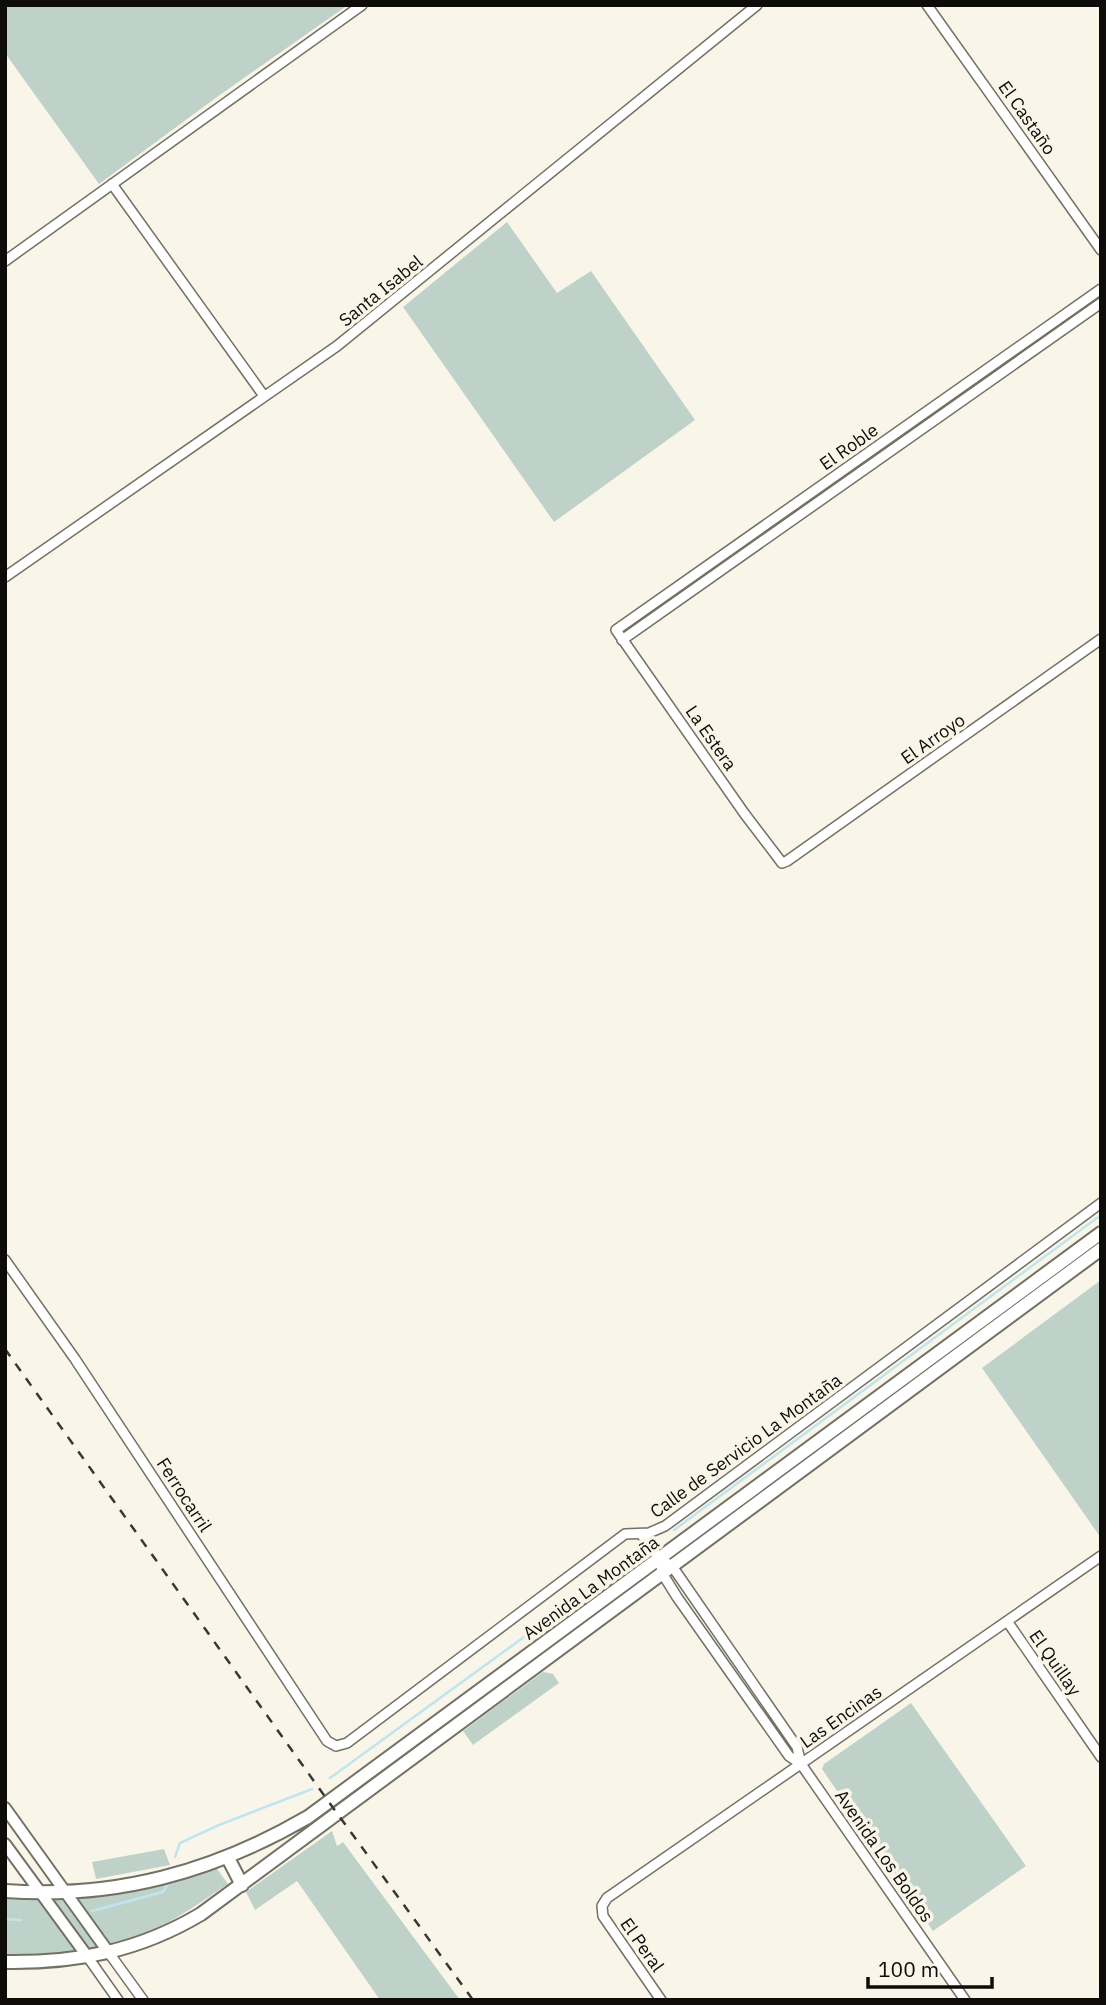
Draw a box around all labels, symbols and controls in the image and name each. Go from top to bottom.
street label: El Castaño [994,76,1061,159]
street label: Santa Isabel [334,250,427,331]
street label: El Roble [815,418,883,475]
street label: La Estera [681,701,742,775]
street label: El Arroyo [896,708,969,769]
street label: Calle de Servicio La Montaña [645,1368,846,1523]
street label: Ferrocarril [152,1453,217,1536]
street label: Avenida La Montaña [518,1530,663,1645]
street label: El Quillay [1024,1625,1086,1700]
street label: Las Encinas [795,1680,886,1753]
street label: Avenida Los Boldos [830,1785,939,1927]
street label: El Peral [615,1913,669,1976]
scale bar [868,1946,992,1990]
text: 100 m [878,1955,939,1983]

